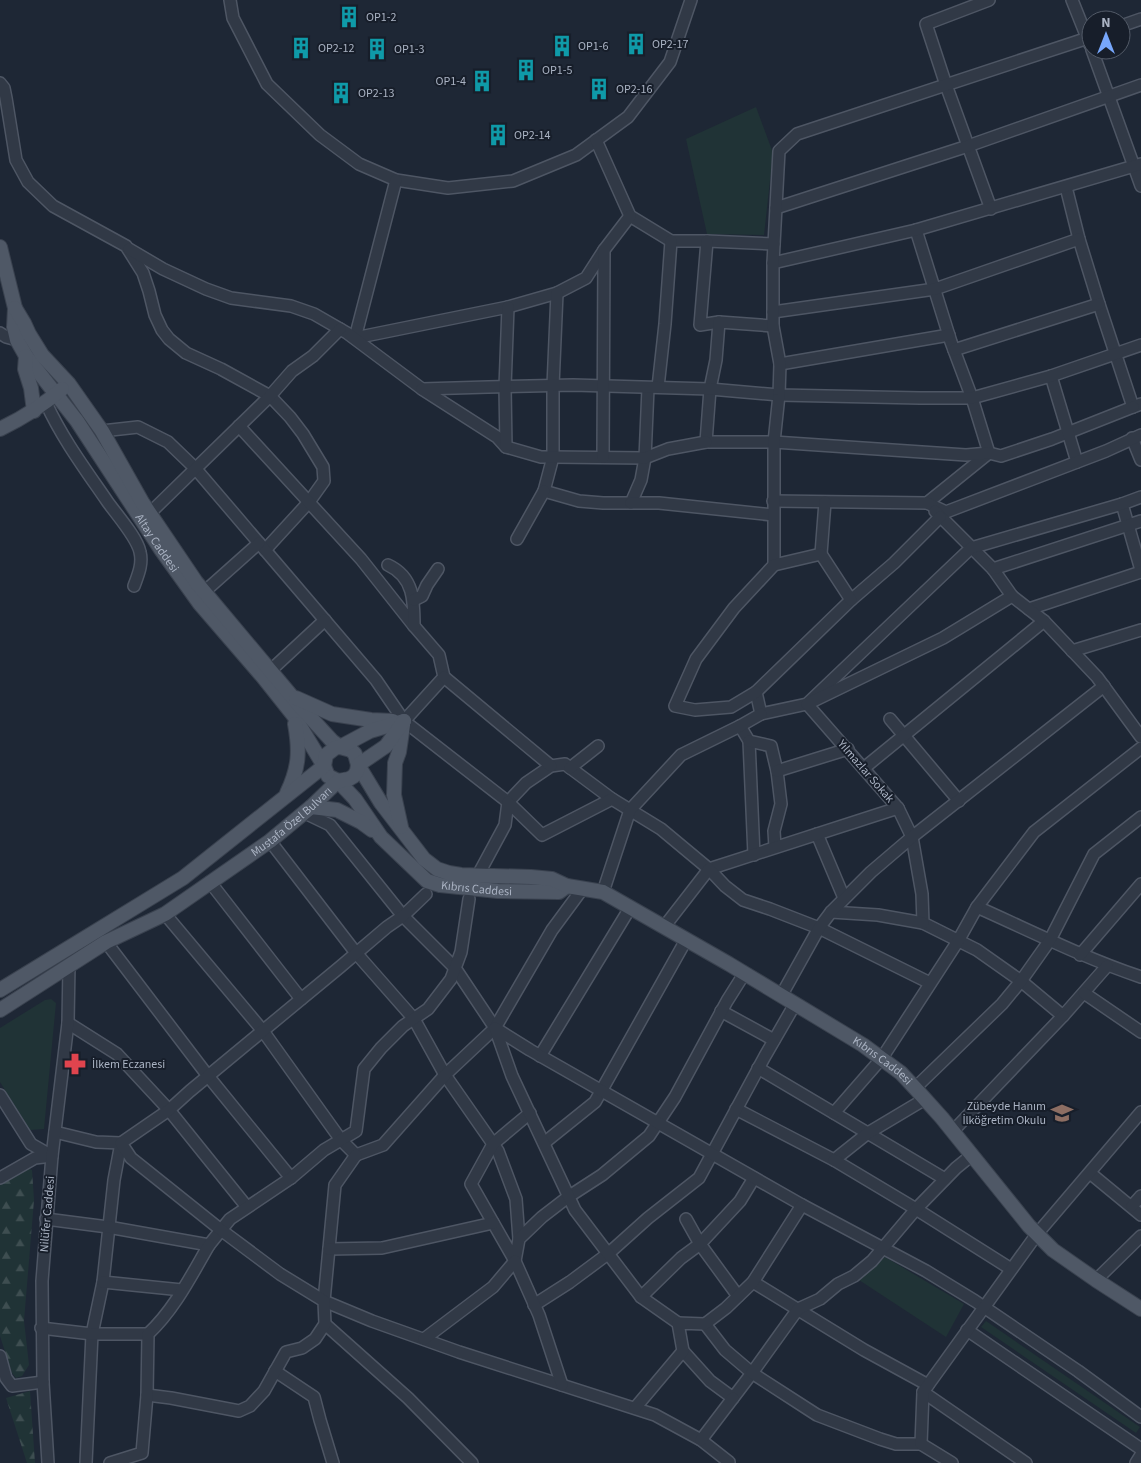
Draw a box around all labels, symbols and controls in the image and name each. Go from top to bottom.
building icon: OP1-2 [336,4,362,30]
place label: OP1-2 [366,9,396,26]
north arrow [1081,10,1131,60]
text: N [1101,13,1111,33]
building icon: OP2-17 [623,31,649,57]
building icon: OP1-6 [549,33,575,59]
building icon: OP2-12 [288,35,314,61]
building icon: OP1-3 [364,36,390,62]
place label: OP2-17 [652,36,688,53]
place label: OP1-6 [578,38,608,55]
place label: OP2-12 [318,40,354,57]
place label: OP1-3 [394,41,424,58]
building icon: OP1-5 [513,57,539,83]
place label: OP1-5 [542,62,572,79]
building icon: OP1-4 [469,68,495,94]
place label: OP1-4 [436,73,466,90]
building icon: OP2-16 [586,76,612,102]
building icon: OP2-13 [328,80,354,106]
place label: OP2-16 [616,81,652,98]
place label: OP2-13 [358,85,394,102]
building icon: OP2-14 [485,122,511,148]
place label: OP2-14 [514,127,550,144]
street label: Altay Caddesi [131,510,183,576]
street label: Yılmazlar Sokak [833,735,898,807]
street label: Mustafa Özel Bulvarı [248,783,336,861]
street label: Kıbrıs Caddesi [440,877,512,900]
street label: Kıbrıs Caddesi [849,1033,916,1089]
pharmacy icon: İlkem Eczanesi [62,1051,88,1077]
place label: İlkem Eczanesi [92,1056,165,1073]
place label: Zübeyde Hanım İlköğretim Okulu [962,1098,1046,1129]
school or university icon: Zübeyde Hanım İlköğretim Okulu [1049,1100,1075,1126]
street label: Nilüfer Caddesi [36,1175,59,1253]

